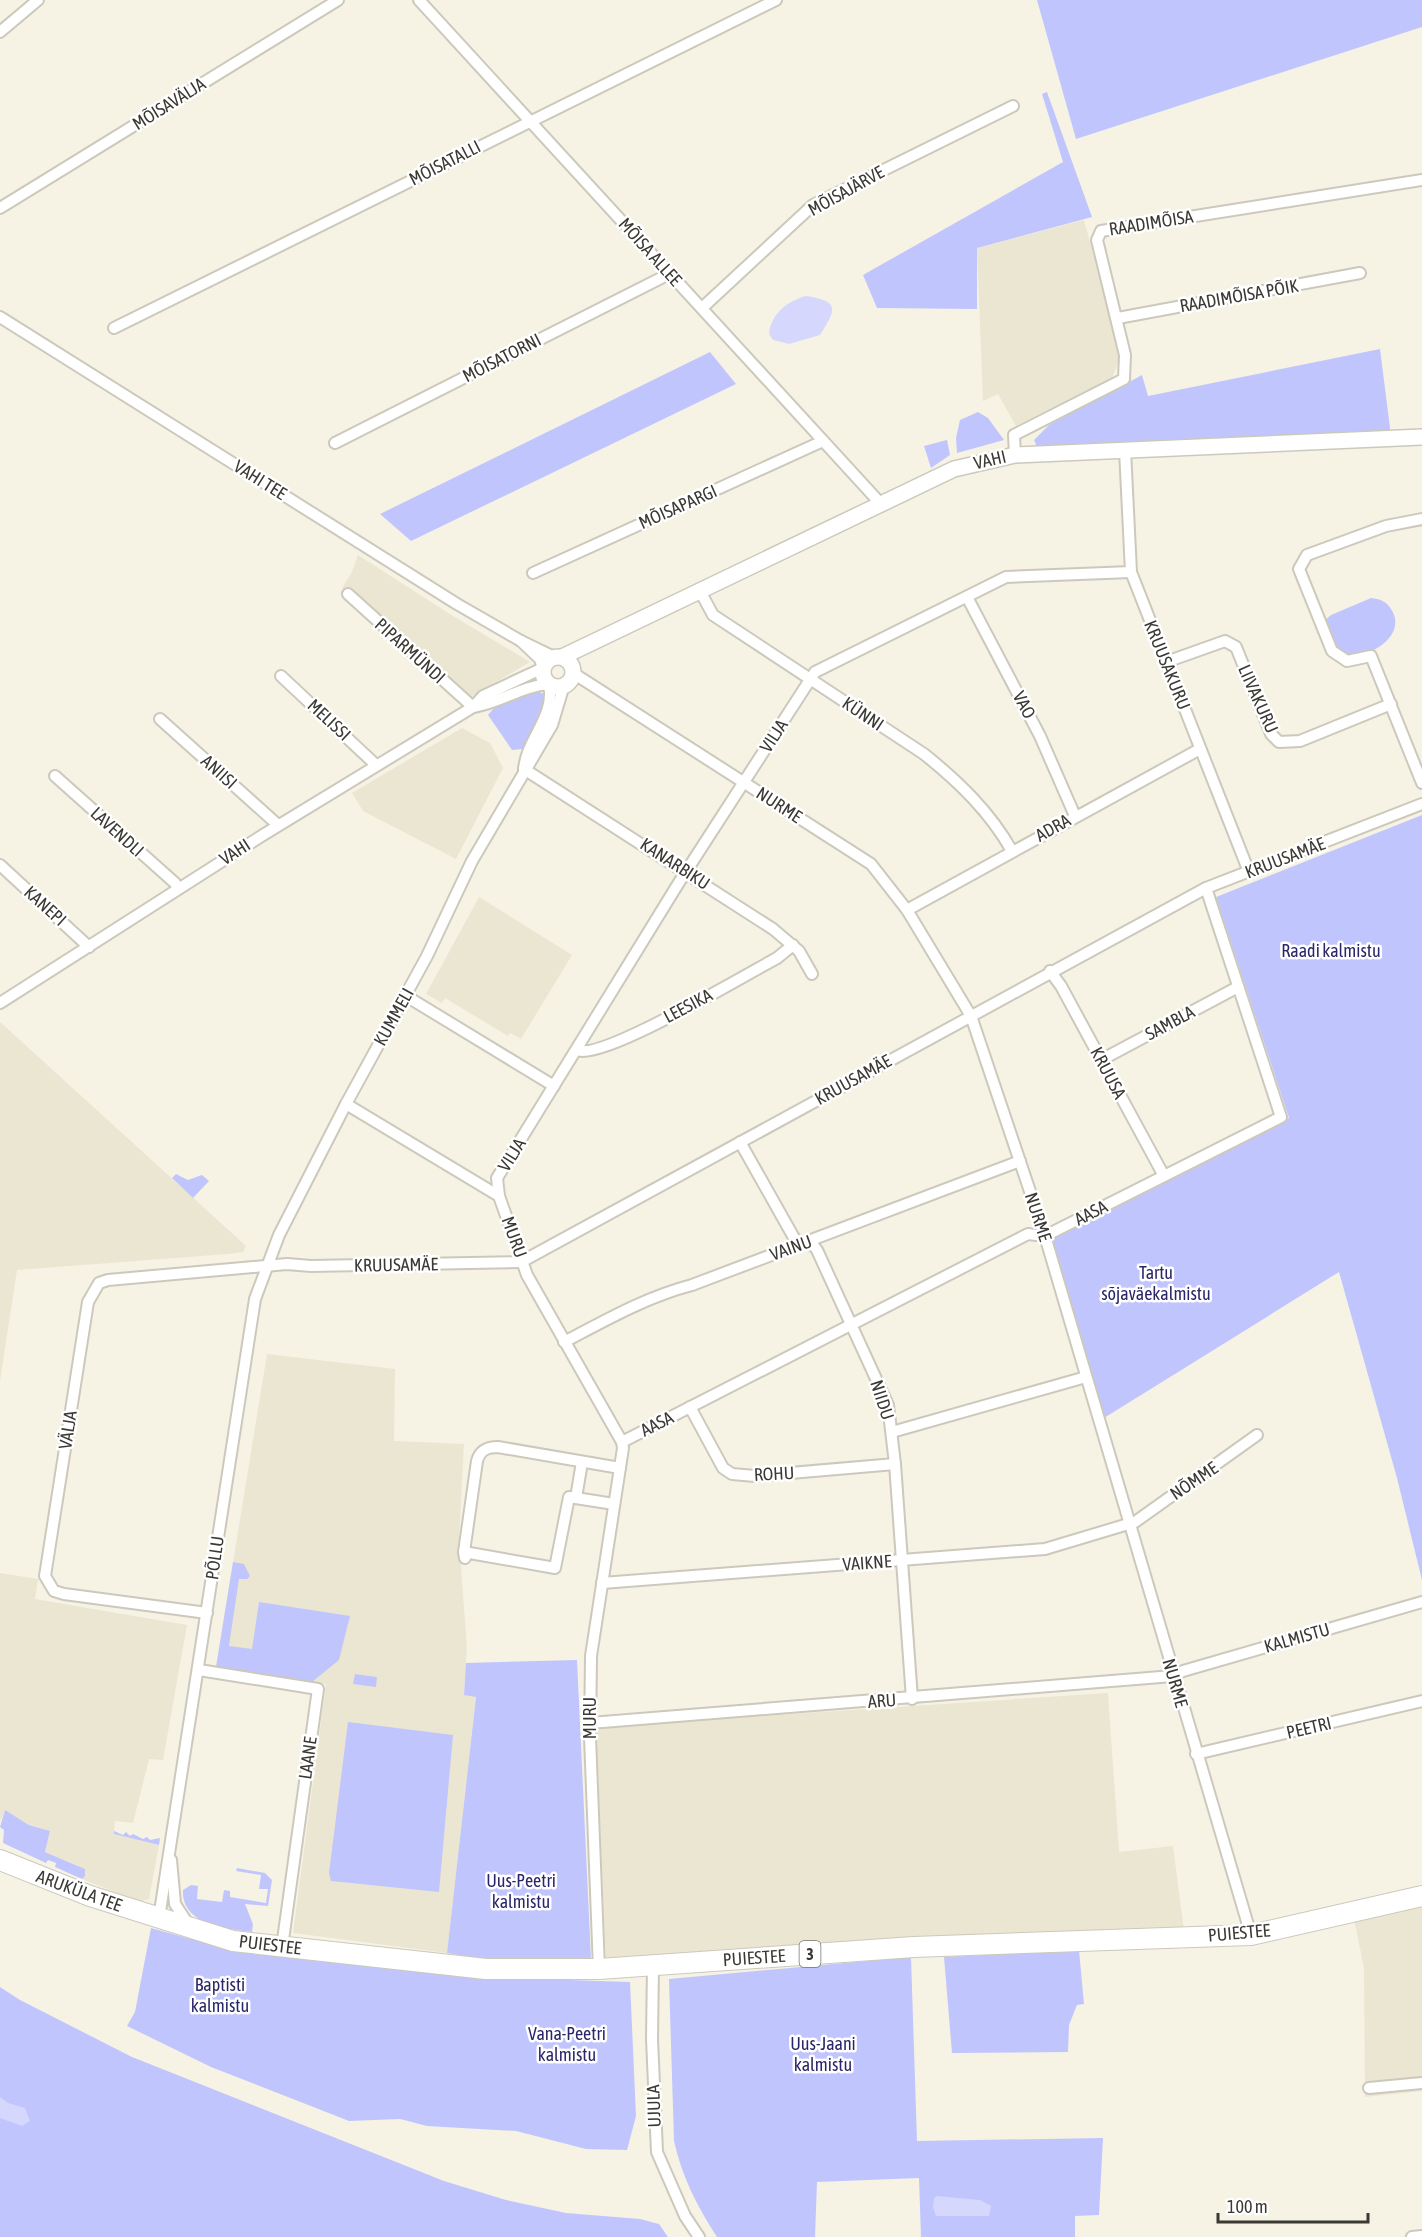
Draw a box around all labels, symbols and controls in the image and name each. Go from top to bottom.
street label: MÕISAVÄLJA [128,73,209,134]
street label: MÕISATALLI [406,136,484,189]
street label: MÕISAJÄRVE [804,161,888,220]
street label: RAADIMÕISA [1107,205,1195,240]
street label: MÕISA ALLEE [614,213,687,290]
street label: RAADIMÕISA PÕIK [1178,275,1300,316]
street label: MÕISATORNI [459,329,544,386]
street label: VAHI [972,446,1008,473]
street label: VAHI TEE [230,455,291,504]
street label: MÕISAPARGI [635,480,720,533]
street label: PIPARMÜNDI [371,614,450,688]
street label: KRUUSAKURU [1140,617,1195,713]
street label: LIIVAKURU [1234,661,1283,736]
street label: VAO [1009,688,1040,722]
street label: KÜNNI [839,692,888,735]
street label: MELISSI [304,695,355,745]
street label: VILJA [755,715,792,756]
street label: ANIISI [197,750,242,793]
street label: NURME [753,782,806,827]
street label: LAVENDLI [86,802,148,861]
street label: ADRA [1032,809,1074,846]
street label: KANARBIKU [637,833,714,894]
street label: KRUUSAMÄE [1242,833,1328,882]
street label: VAHI [215,834,254,869]
street label: KANEPI [20,881,71,930]
park label: Raadi kalmistu [1281,940,1381,961]
street label: KUMMELI [369,984,418,1049]
street label: LEESIKA [660,984,716,1027]
street label: SAMBLA [1142,1001,1198,1044]
street label: KRUUSA [1086,1043,1131,1102]
street label: KRUUSAMÄE [811,1050,895,1109]
street label: VILJA [493,1134,530,1175]
street label: NURME [1021,1190,1056,1244]
street label: AASA [1071,1195,1111,1230]
street label: MURU [497,1213,532,1260]
street label: VAINU [767,1230,815,1265]
street label: KRUUSAMÄE [354,1253,438,1276]
park label: Tartu sõjaväekalmistu [1101,1262,1211,1304]
street label: NIIDU [866,1377,899,1422]
street label: AASA [637,1406,677,1441]
street label: VÄLJA [54,1409,81,1451]
street label: NÕMME [1166,1457,1222,1504]
street label: ROHU [753,1462,795,1485]
street label: PÕLLU [201,1535,228,1581]
street label: VAIKNE [842,1550,892,1575]
street label: KALMISTU [1262,1618,1332,1657]
street label: NURME [1159,1656,1193,1710]
street label: ARU [867,1689,897,1712]
street label: MURU [579,1697,600,1739]
street label: PEETRI [1284,1712,1333,1743]
street label: LAANE [294,1735,321,1781]
street label: ARUKÜLA TEE [34,1865,125,1916]
park label: Uus-Peetri kalmistu [486,1870,556,1912]
street label: PUIESTEE [1207,1919,1271,1946]
street label: PUIESTEE [238,1930,303,1959]
road number: 3 [800,1941,820,1967]
street label: PUIESTEE [722,1945,786,1970]
park label: Baptisti kalmistu [191,1974,249,2016]
park label: Vana-Peetri kalmistu [528,2023,606,2065]
park label: Uus-Jaani kalmistu [790,2033,856,2075]
street label: UJULA [642,2084,665,2128]
scale bar [1218,2186,1368,2224]
text: 100 m [1227,2196,1268,2217]

